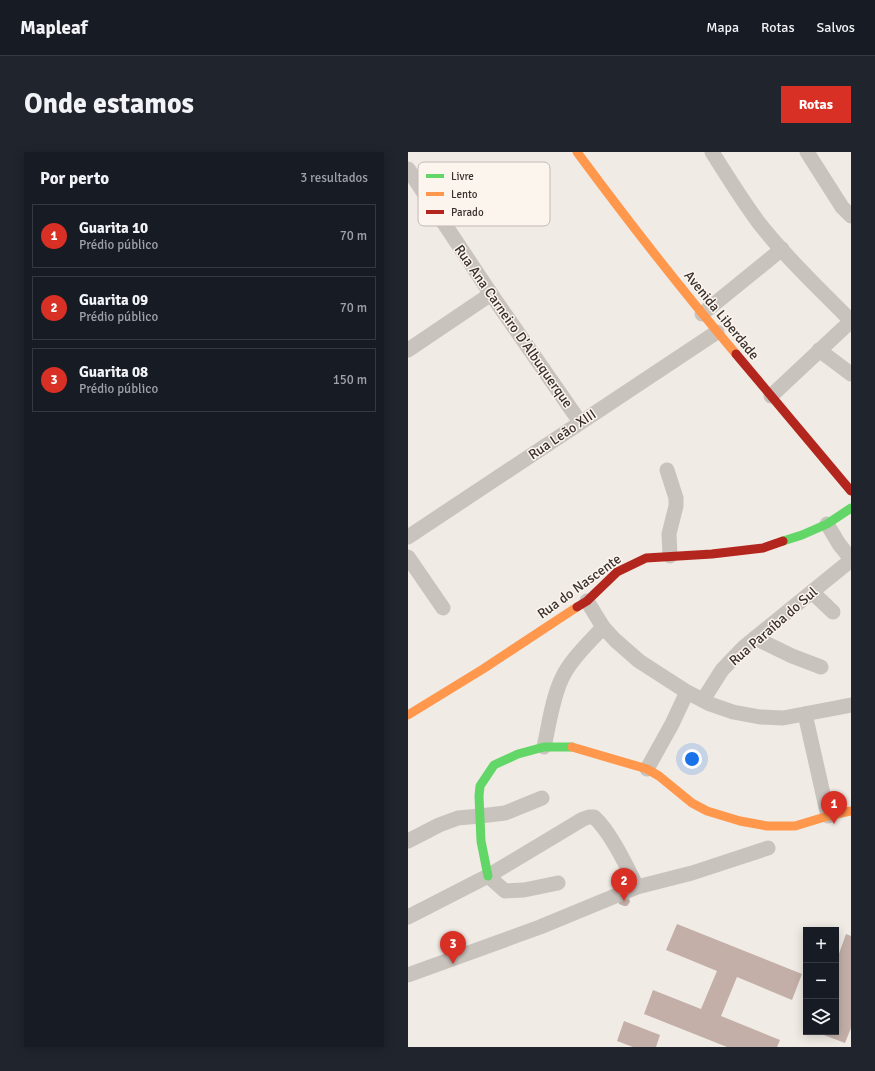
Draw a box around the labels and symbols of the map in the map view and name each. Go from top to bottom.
legend [418,162,550,226]
text: Livre [451,170,474,183]
text: Lento [451,188,478,201]
text: Parado [451,206,484,219]
street label: Rua Ana Carneiro D'Albuquerque [451,241,577,411]
street label: Avenida Liberdade [680,267,763,363]
street label: Rua Leão XIII [525,406,599,463]
street label: Rua do Nascente [534,550,625,622]
street label: Rua Paraíba do Sul [726,583,821,669]
your location [682,749,702,769]
pin: 1 [821,791,847,824]
pin: 2 [611,868,637,901]
pin: 3 [440,931,466,964]

